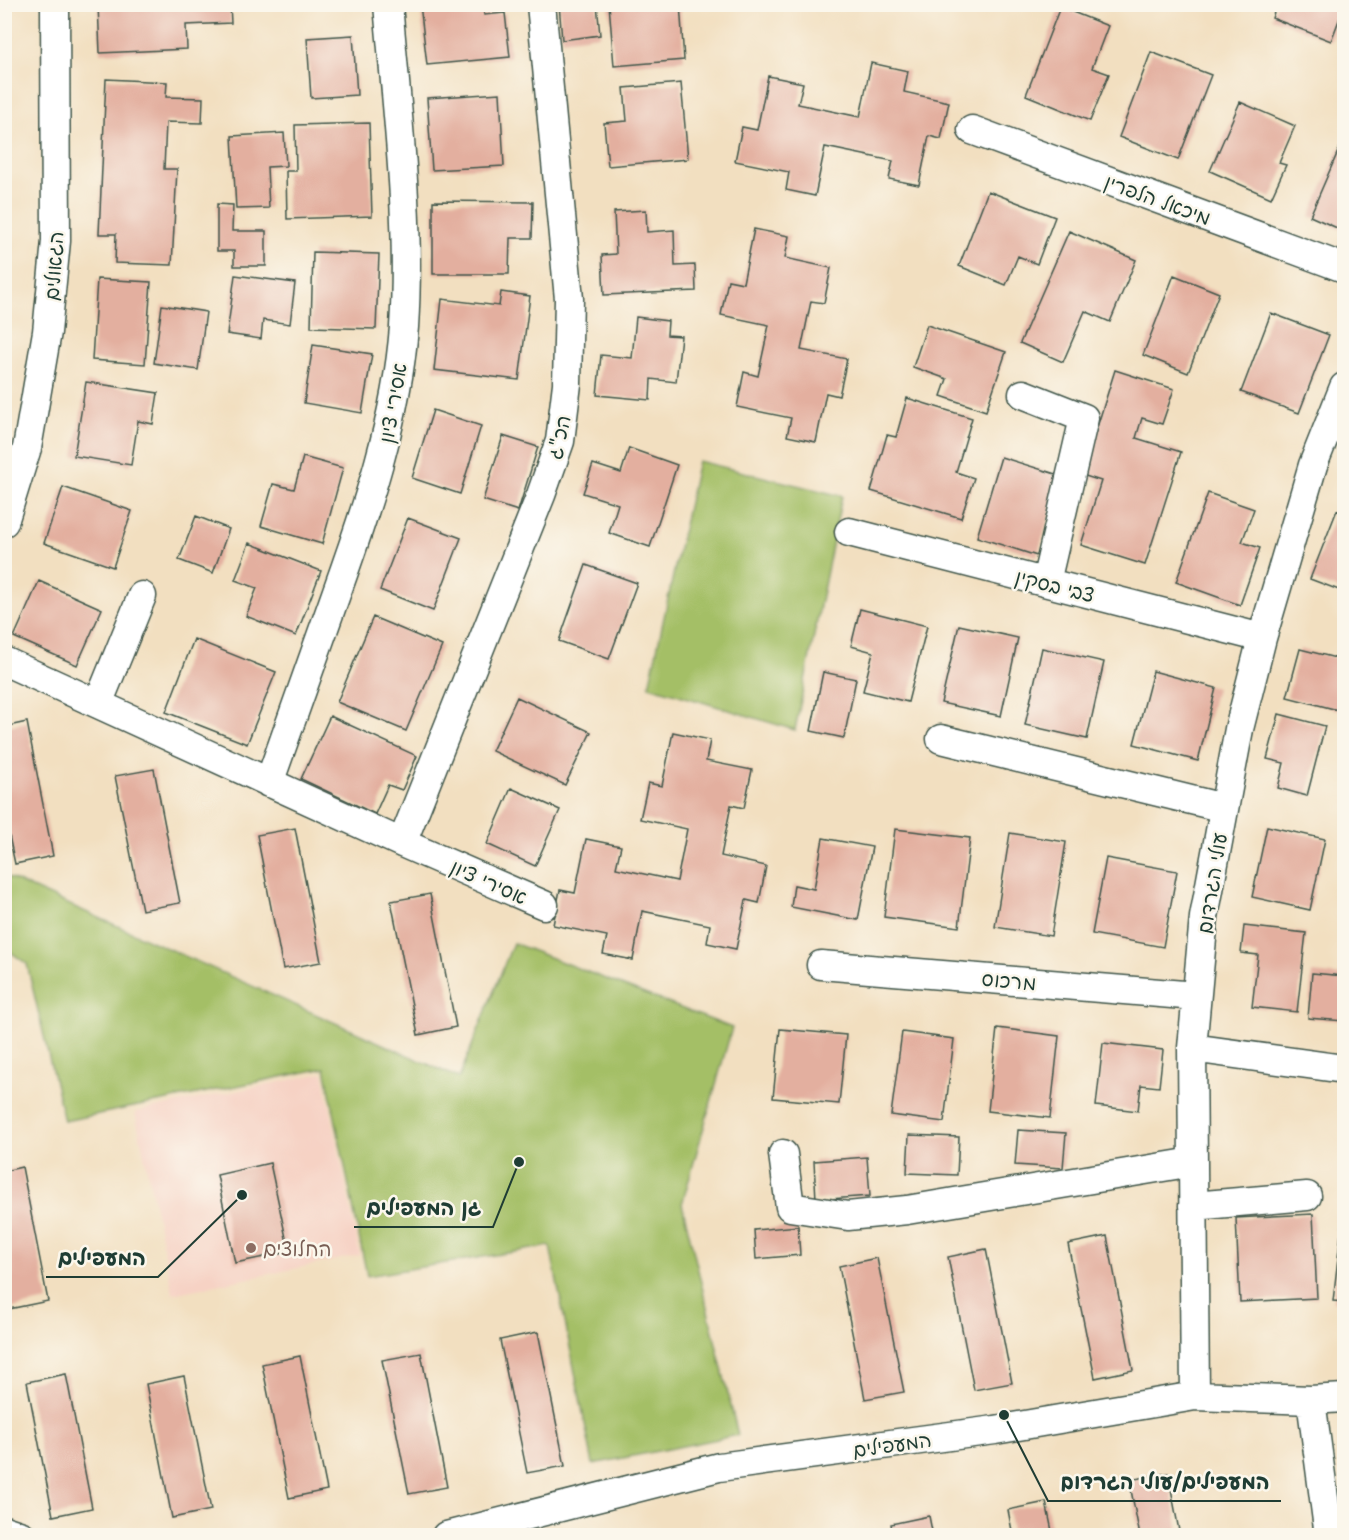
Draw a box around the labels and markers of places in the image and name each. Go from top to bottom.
callout: גן המעפילים [354,1188,493,1227]
place label: החלוצים [263,1233,331,1263]
callout: המעפילים [46,1238,158,1277]
marker: החלוצים [244,1241,258,1255]
callout: המעפילים/עולי הגרדום [1048,1462,1281,1501]

